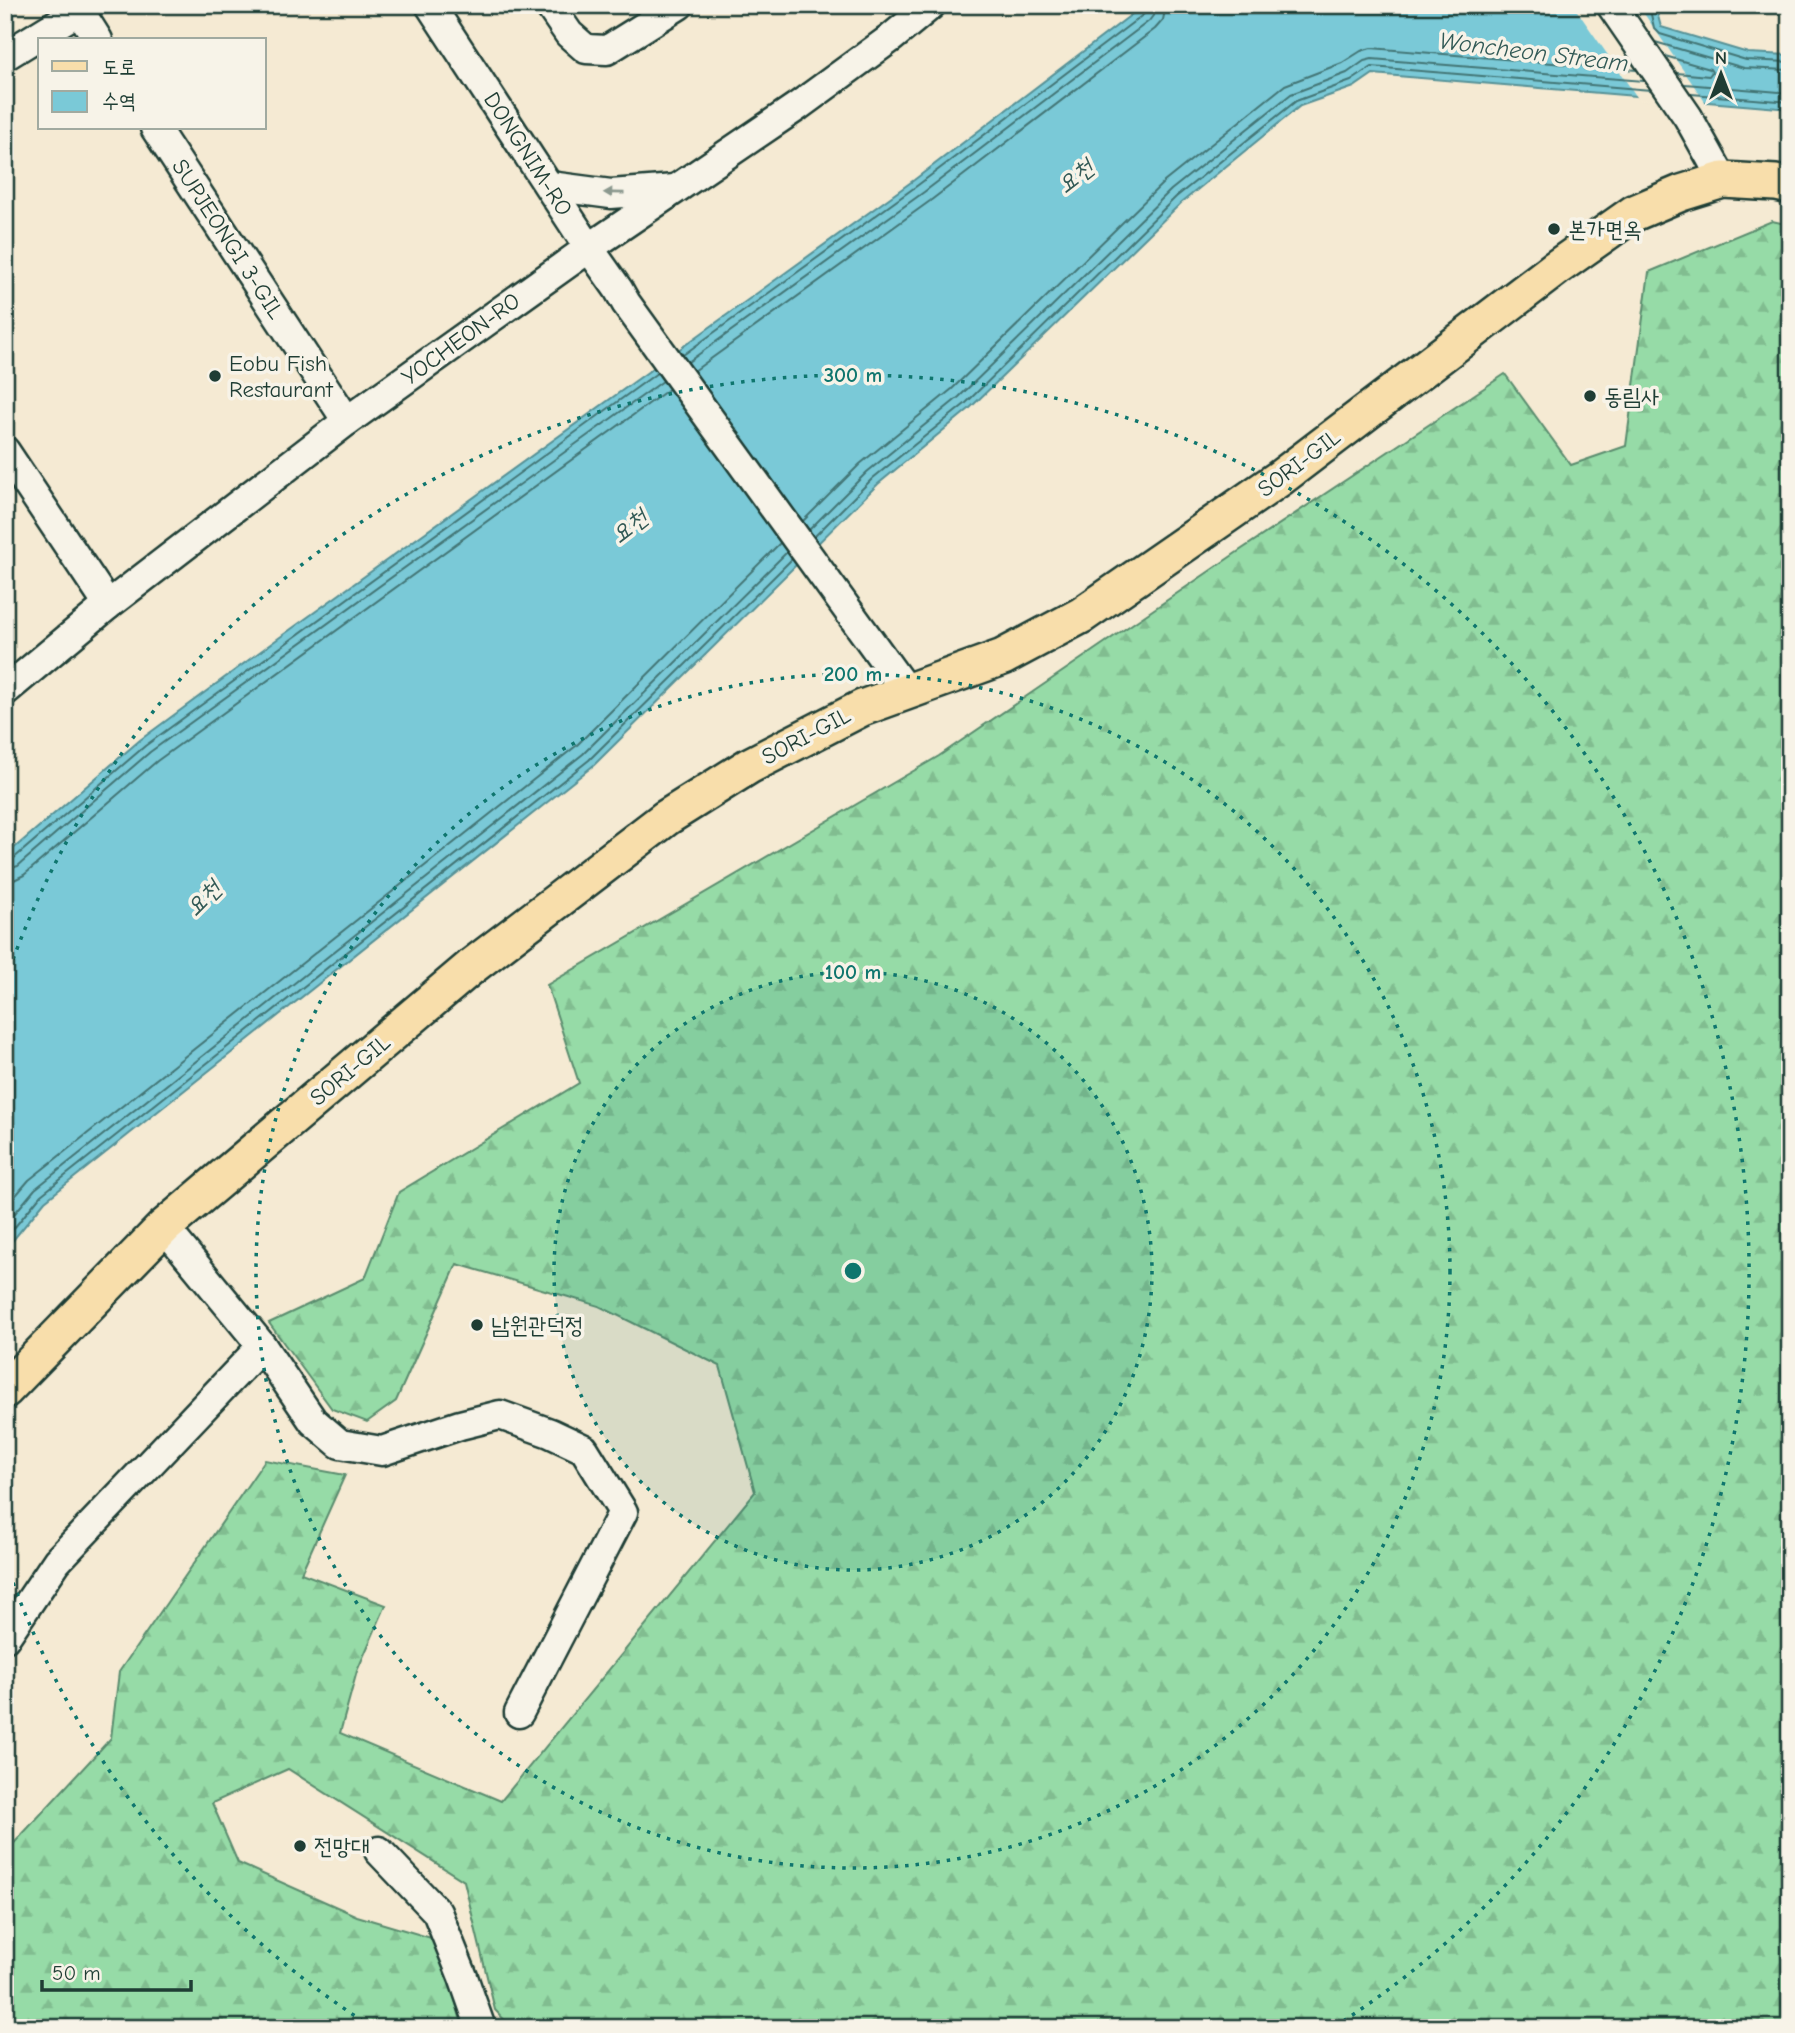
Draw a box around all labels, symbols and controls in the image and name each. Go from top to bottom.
water label: Woncheon Stream [1438,27,1630,77]
legend [38,38,266,130]
north arrow [1686,38,1756,108]
text: N [1715,47,1727,69]
text: 도로 [102,55,136,79]
street label: DONGNIM-RO [478,87,578,221]
text: 수역 [102,89,136,113]
water label: 요천 [1051,151,1101,199]
street label: SUPJEONGI 3-GIL [166,154,290,324]
one-way arrow [603,187,625,199]
place label: 본가면옥 [1568,216,1642,243]
marker: 본가면옥 [1546,221,1562,237]
street label: YOCHEON-RO [397,287,525,391]
place label: Eobu Fish Restaurant [229,350,334,403]
text: 300 m [824,363,882,387]
marker: Eobu Fish Restaurant [207,368,223,384]
place label: 동림사 [1604,383,1660,410]
marker: 동림사 [1582,388,1598,404]
street label: SORI-GIL [1252,423,1346,503]
water label: 요천 [605,501,655,549]
text: 200 m [824,662,882,686]
street label: SORI-GIL [757,701,855,771]
water label: 요천 [179,873,228,922]
text: 100 m [825,960,881,984]
street label: SORI-GIL [304,1028,396,1111]
centre of rings [841,1259,865,1283]
place label: 남원관덕정 [491,1312,584,1339]
marker: 남원관덕정 [469,1317,485,1333]
place label: 전망대 [314,1833,370,1860]
marker: 전망대 [292,1838,308,1854]
scale bar [42,1949,191,1993]
text: 50 m [52,1961,101,1985]

